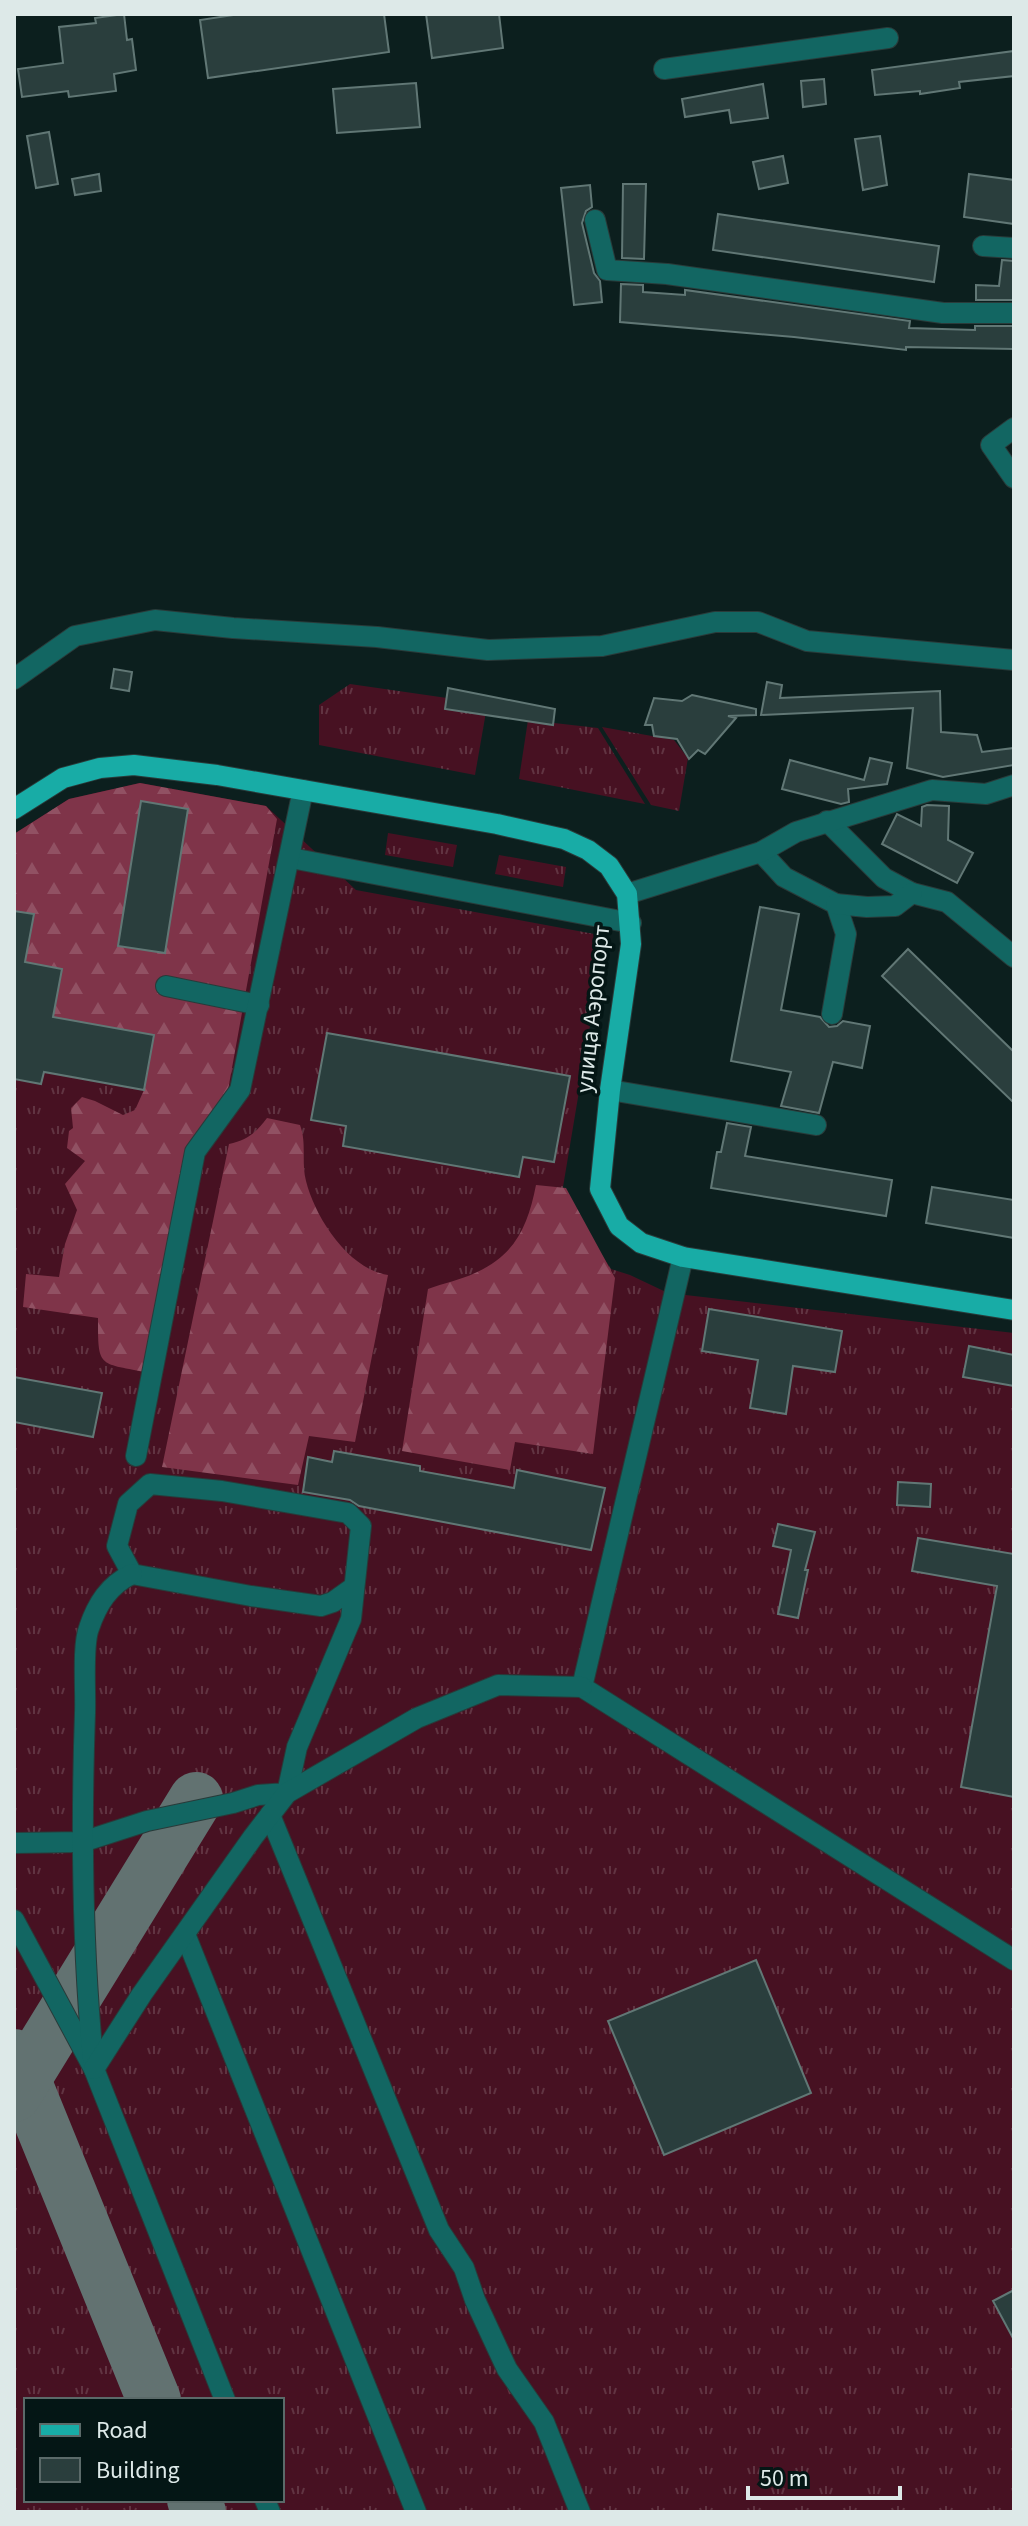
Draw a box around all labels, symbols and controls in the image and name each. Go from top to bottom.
street label: улица Аэропорт [567,923,619,1095]
legend [24,2398,284,2502]
text: Road [96,2413,148,2448]
scale bar [748,2450,900,2500]
text: Building [96,2453,180,2488]
text: 50 m [760,2461,809,2496]

